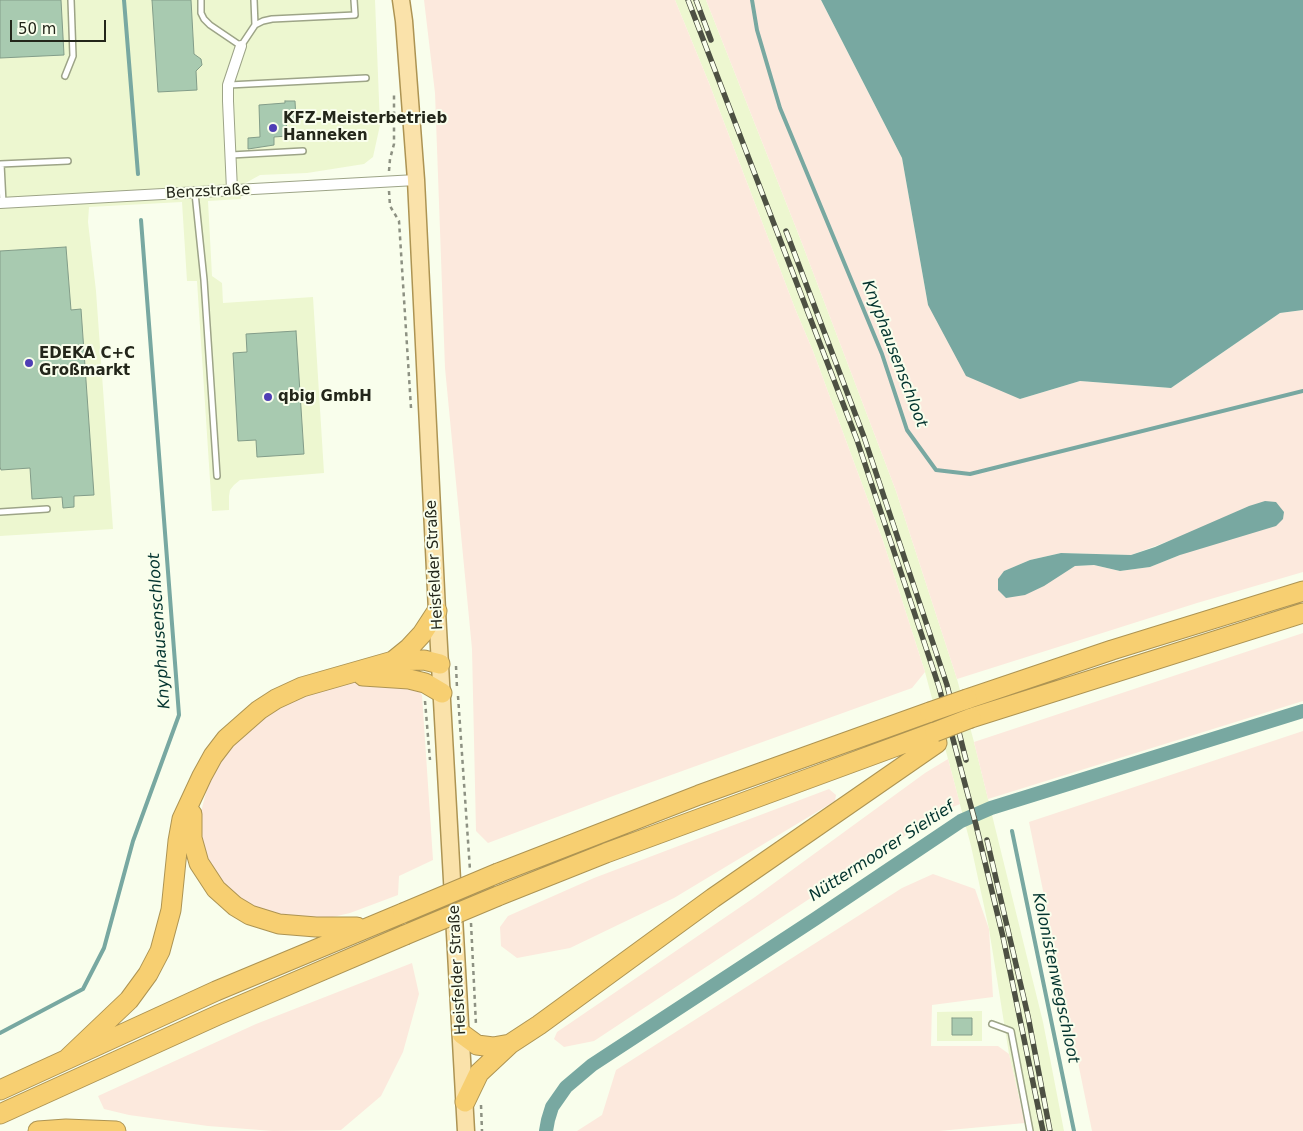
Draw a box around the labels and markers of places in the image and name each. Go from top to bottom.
place label: KFZ-Meisterbetrieb Hanneken [283,110,447,145]
marker: KFZ-Meisterbetrieb Hanneken [267,122,279,134]
place label: EDEKA C+C Großmarkt [39,345,135,380]
marker: EDEKA C+C Großmarkt [23,357,35,369]
place label: qbig GmbH [278,388,372,406]
marker: qbig GmbH [262,391,274,403]

